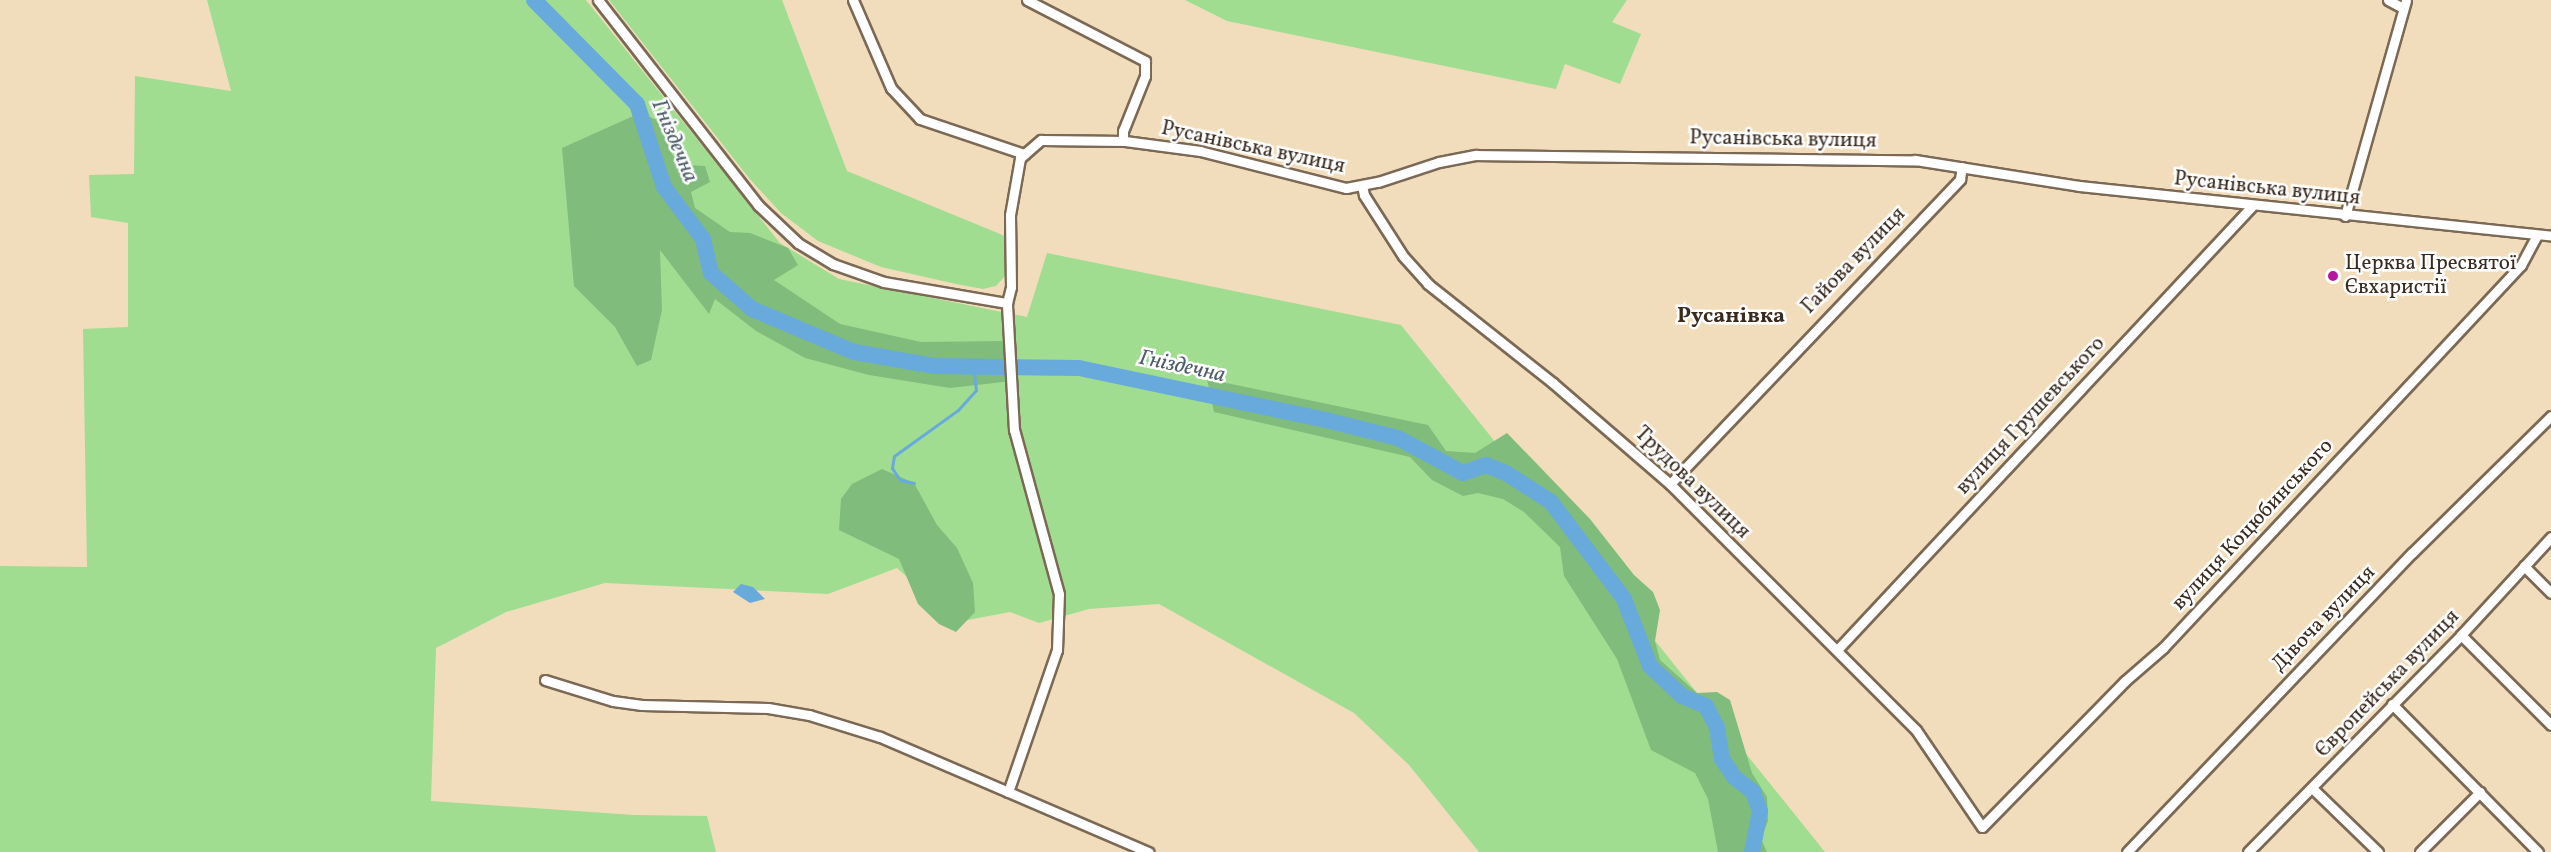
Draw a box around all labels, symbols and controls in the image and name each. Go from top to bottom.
water label: Гніздечна [645,96,703,186]
street label: Русанівська вулиця [1159,116,1347,180]
street label: Русанівська вулиця [1689,126,1877,154]
street label: Русанівська вулиця [2173,167,2361,211]
street label: Гайова вулиця [1797,202,1911,320]
place label: Церква Пресвятої Євхаристії [2345,251,2516,301]
marker: Церква Пресвятої Євхаристії [2326,269,2340,283]
district label: Русанівка [1677,304,1785,330]
street label: вулиця Грушевського [1951,332,2111,500]
water label: Гніздечна [1136,345,1228,389]
street label: Трудова вулиця [1629,421,1755,545]
street label: вулиця Коцюбинського [2167,434,2339,616]
street label: Дівоча вулиця [2267,561,2381,677]
street label: Європейська вулиця [2311,605,2465,763]

